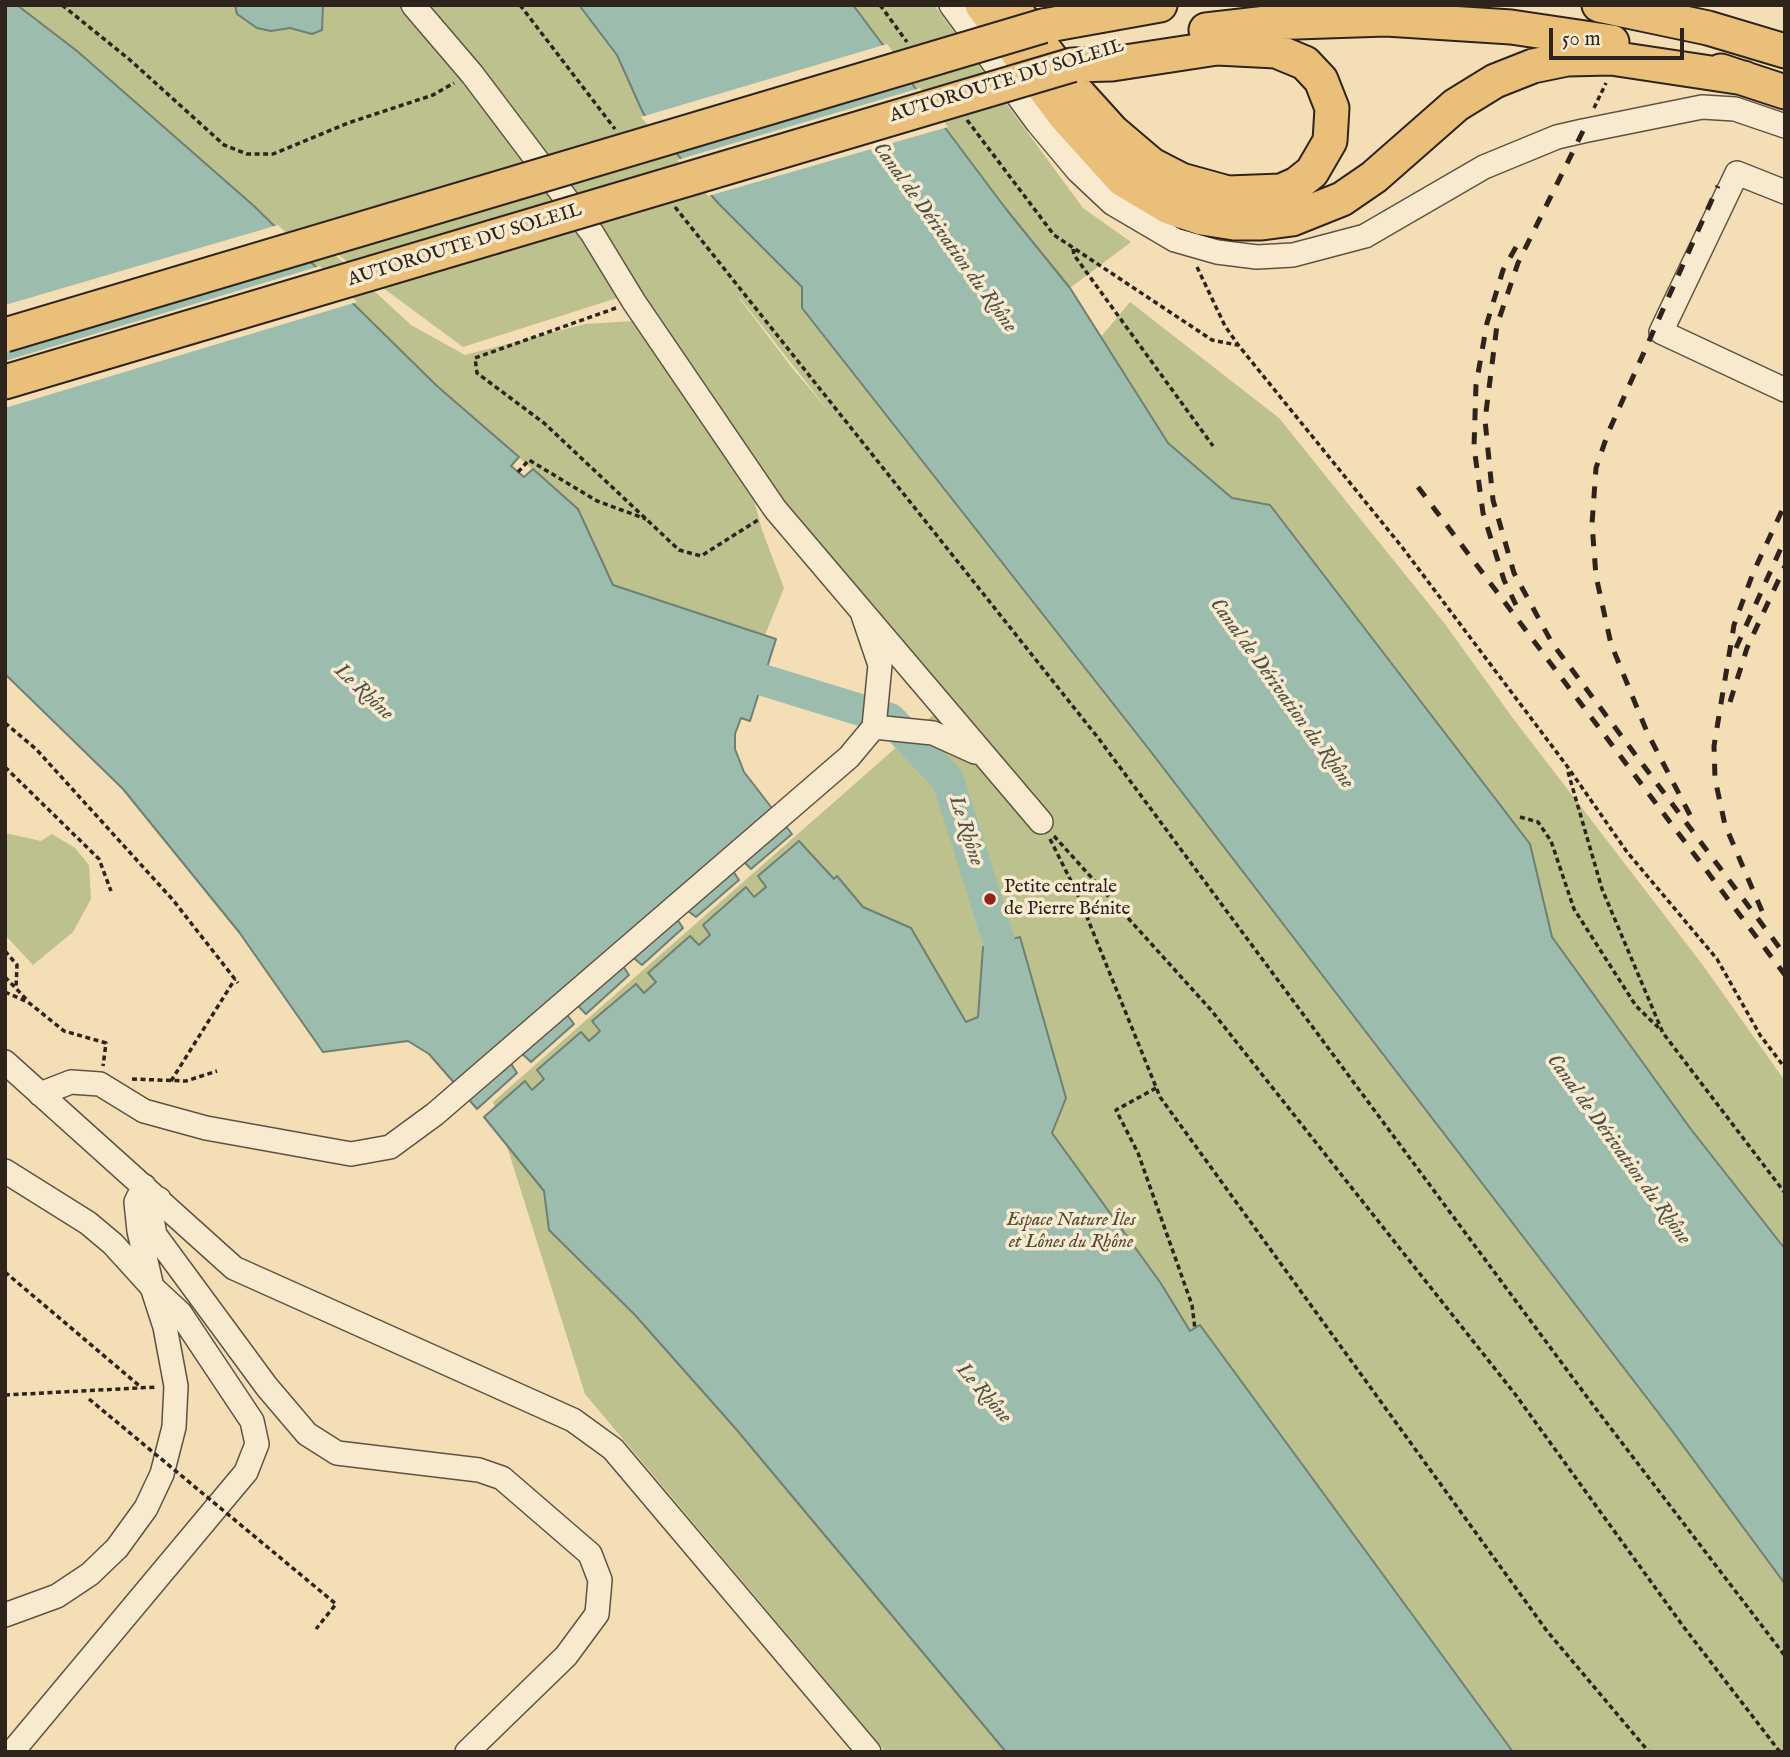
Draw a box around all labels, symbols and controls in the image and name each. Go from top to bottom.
scale bar [1552,14,1687,58]
text: 50 m [1562,26,1601,53]
street label: AUTOROUTE DU SOLEIL [887,35,1127,129]
water label: Canal de Dérivation du Rhône [866,138,1022,338]
street label: AUTOROUTE DU SOLEIL [345,199,585,293]
water label: Canal de Dérivation du Rhône [1203,594,1359,794]
water label: Le Rhône [328,659,398,727]
water label: Le Rhône [942,793,988,869]
place label: Petite centrale de Pierre Bénite [1004,877,1130,921]
marker: Petite centrale de Pierre Bénite [982,891,998,907]
water label: Canal de Dérivation du Rhône [1540,1050,1696,1250]
park label: Espace Nature Îles et Lônes du Rhône [1006,1210,1136,1254]
water label: Le Rhône [950,1358,1016,1430]

